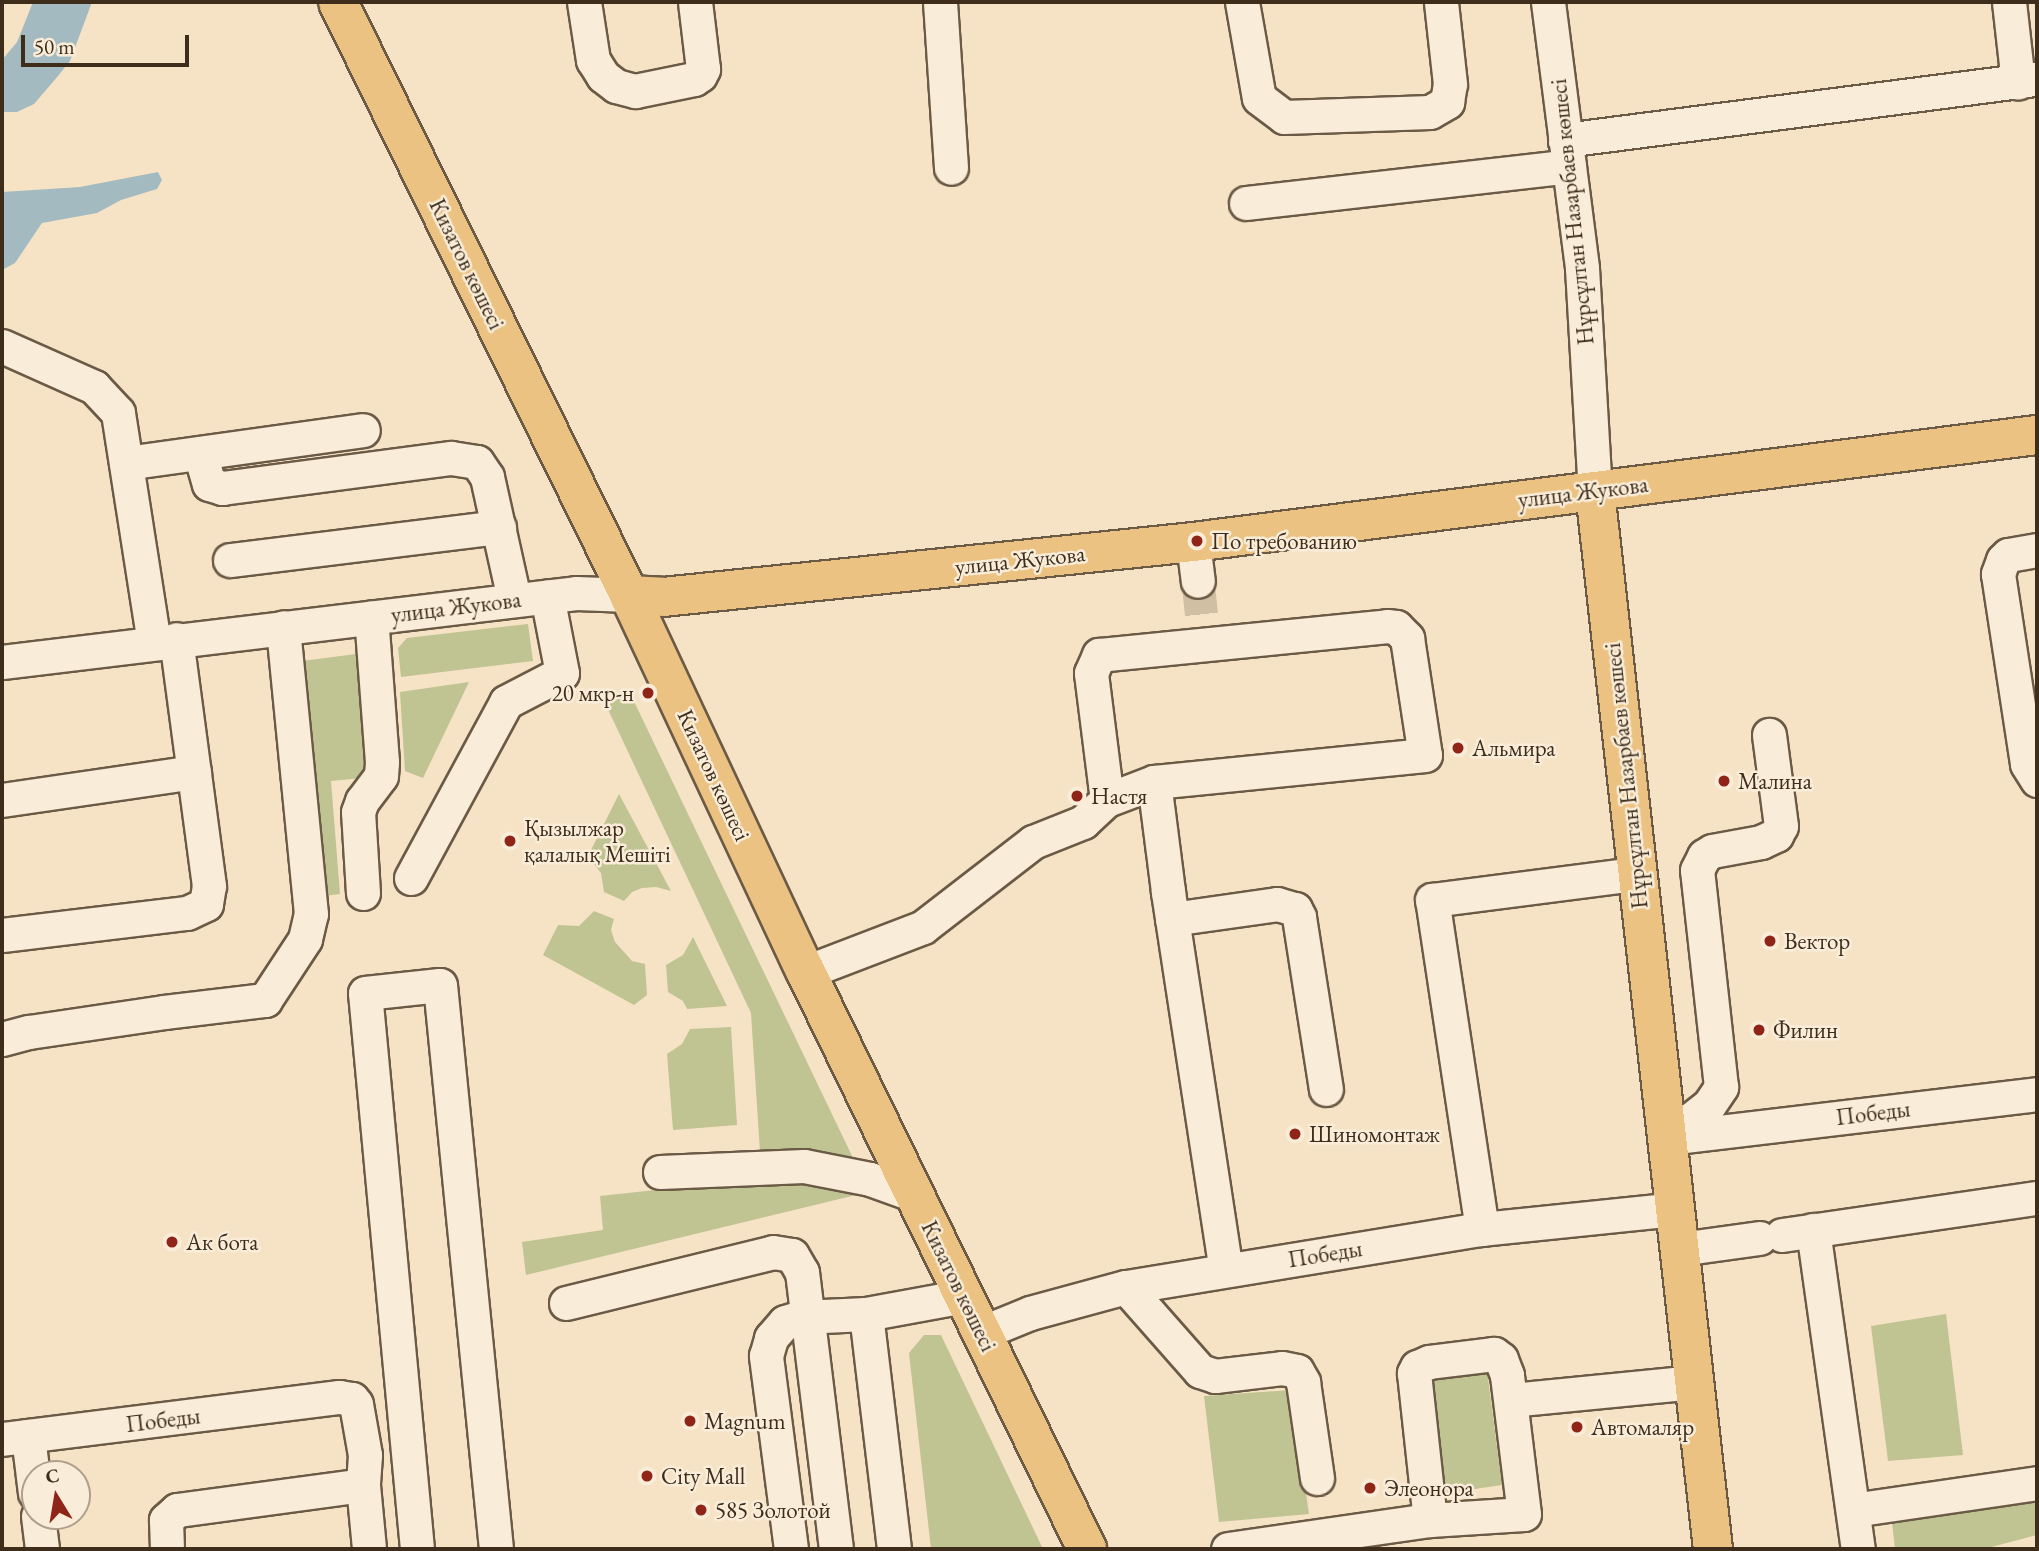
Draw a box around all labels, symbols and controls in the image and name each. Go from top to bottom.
scale bar [24,21,192,65]
text: 50 m [34,33,75,60]
street label: Нұрсұлтан Назарбаев көшесі [1544,78,1600,346]
street label: Кизатов көшесі [423,194,511,334]
street label: улица Жукова [1516,470,1650,514]
place label: По требованию [1211,527,1357,555]
marker: По требованию [1189,533,1205,549]
street label: улица Жукова [953,539,1087,581]
street label: улица Жукова [389,585,523,629]
street label: Нұрсұлтан Назарбаев көшесі [1598,642,1654,910]
place label: 20 мкр-н [552,679,634,707]
marker: 20 мкр-н [640,685,656,701]
street label: Кизатов көшесі [671,705,757,845]
place label: Альмира [1472,734,1555,762]
marker: Альмира [1450,740,1466,756]
place label: Малина [1738,767,1812,795]
marker: Малина [1716,773,1732,789]
place label: Настя [1091,782,1147,810]
marker: Настя [1069,788,1085,804]
place label: Қызылжар қалалық Мешіті [524,814,671,868]
marker: Қызылжар қалалық Мешіті [502,833,518,849]
place label: Вектор [1784,927,1850,955]
marker: Вектор [1762,933,1778,949]
place label: Филин [1773,1016,1838,1044]
marker: Филин [1751,1022,1767,1038]
street label: Победы [1834,1095,1912,1131]
place label: Шиномонтаж [1309,1120,1440,1148]
marker: Шиномонтаж [1287,1126,1303,1142]
street label: Кизатов көшесі [915,1216,1003,1356]
place label: Ак бота [186,1228,258,1256]
marker: Ак бота [164,1234,180,1250]
street label: Победы [1286,1235,1364,1273]
street label: Победы [124,1402,202,1438]
place label: Magnum [704,1407,786,1435]
marker: Magnum [682,1413,698,1429]
place label: Автомаляр [1591,1413,1694,1441]
marker: Автомаляр [1569,1419,1585,1435]
north arrow [21,1460,91,1530]
text: С [43,1462,61,1489]
place label: City Mall [661,1462,745,1490]
marker: City Mall [639,1468,655,1484]
place label: Элеонора [1384,1474,1474,1502]
marker: Элеонора [1362,1480,1378,1496]
place label: 585 Золотой [715,1496,831,1524]
marker: 585 Золотой [693,1502,709,1518]

